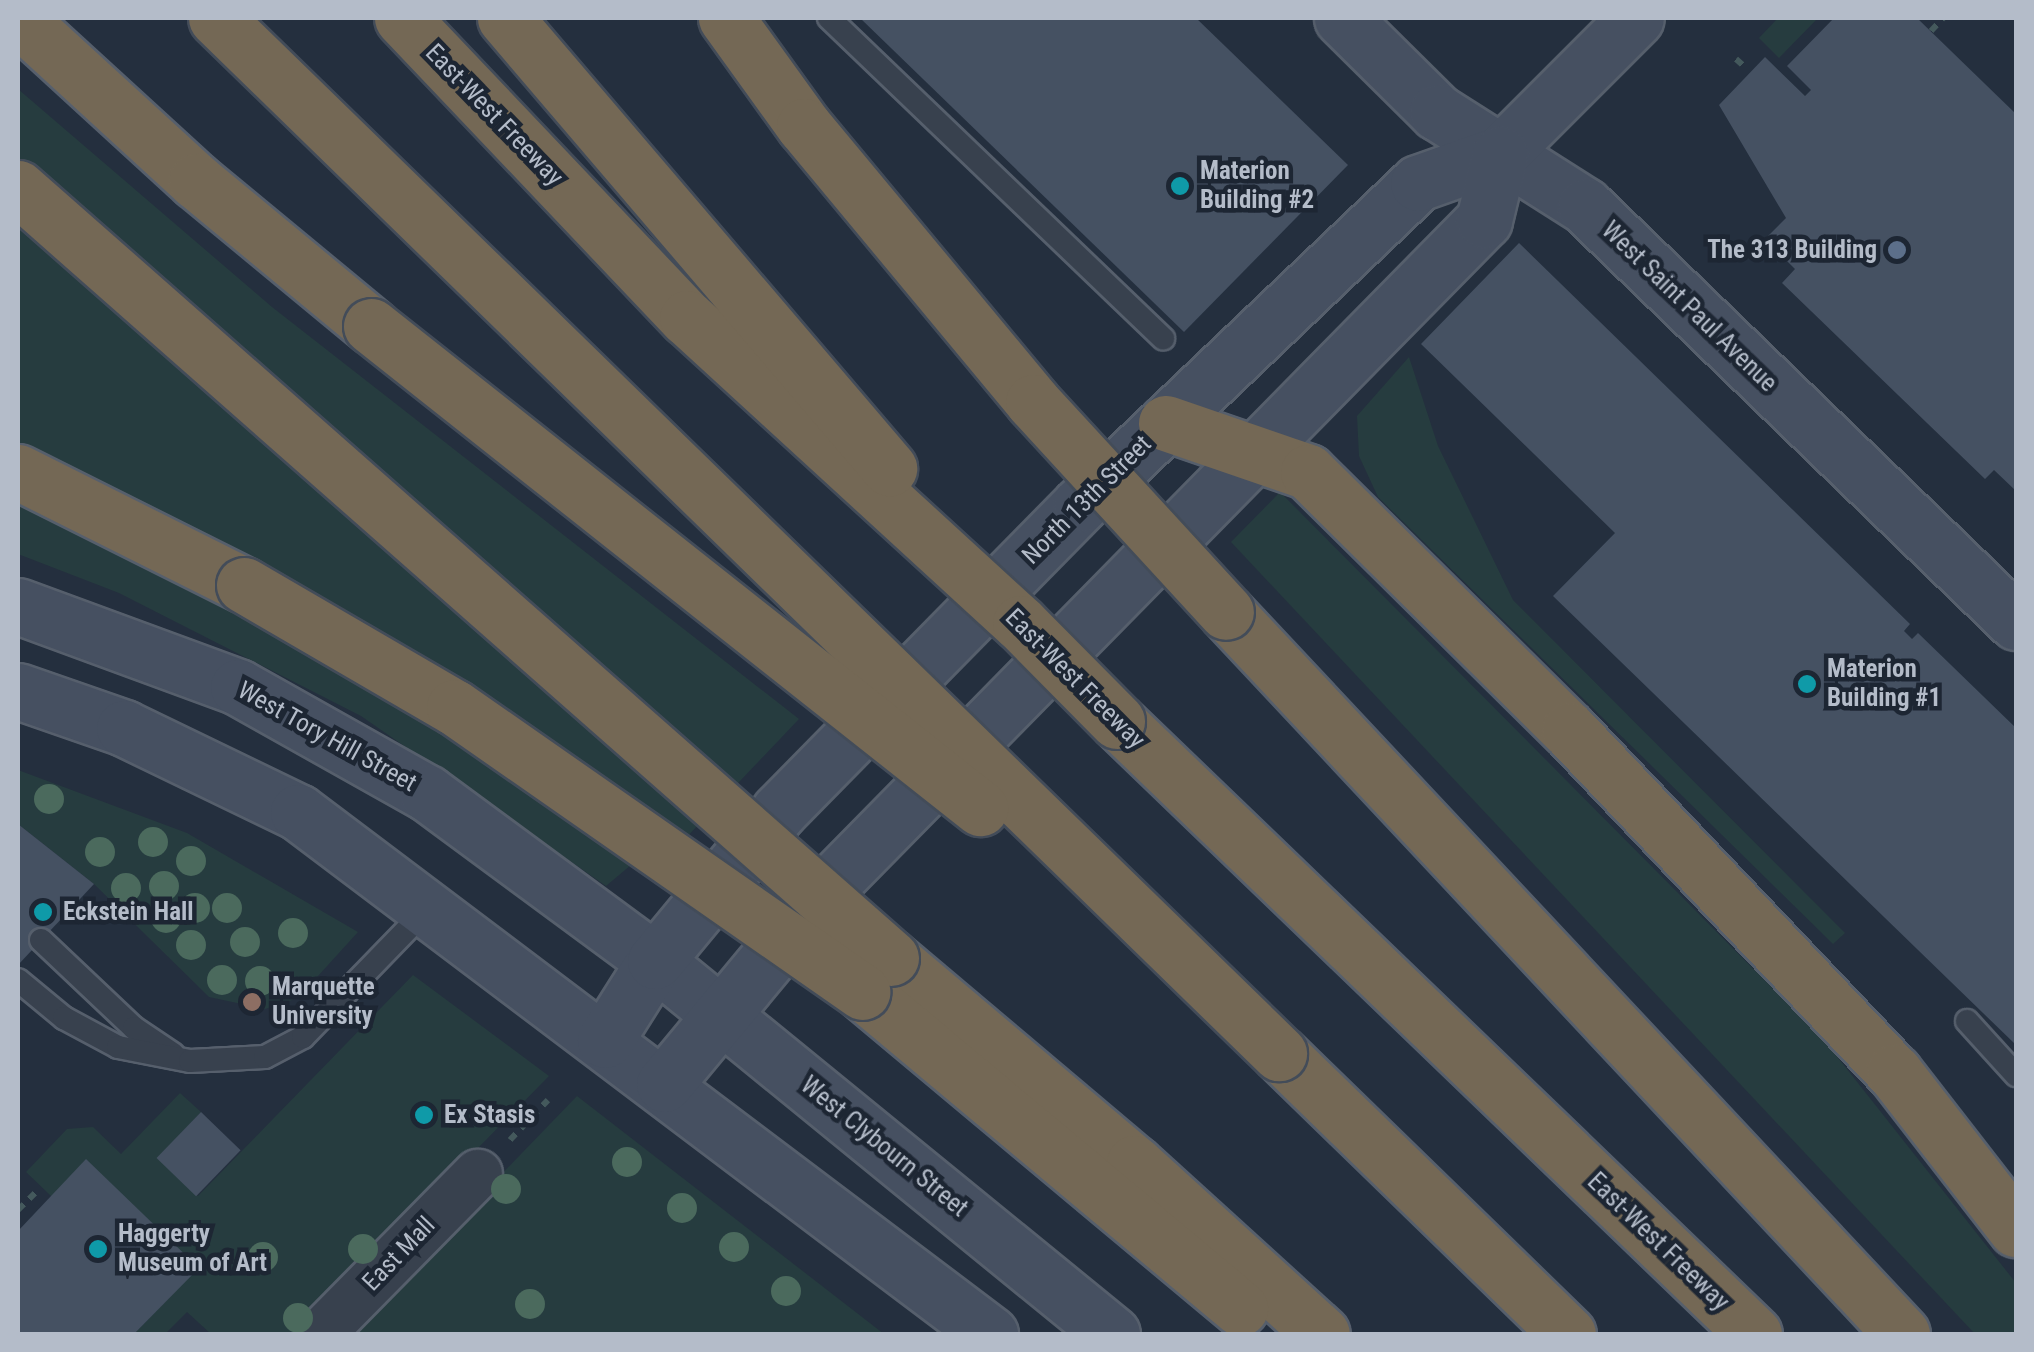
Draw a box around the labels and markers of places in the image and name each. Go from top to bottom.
place label: Materion Building #2 [1200,157,1314,216]
marker: Materion Building #2 [1169,175,1191,197]
place label: The 313 Building [1707,235,1877,265]
marker: The 313 Building [1886,239,1908,261]
place label: Materion Building #1 [1827,655,1941,714]
marker: Materion Building #1 [1796,673,1818,695]
place label: Eckstein Hall [63,897,194,927]
marker: Eckstein Hall [32,901,54,923]
place label: Marquette University [272,973,375,1032]
marker: Marquette University [241,991,263,1013]
place label: Ex Stasis [444,1100,535,1130]
marker: Ex Stasis [413,1104,435,1126]
place label: Haggerty Museum of Art [118,1220,267,1279]
marker: Haggerty Museum of Art [87,1238,109,1260]

